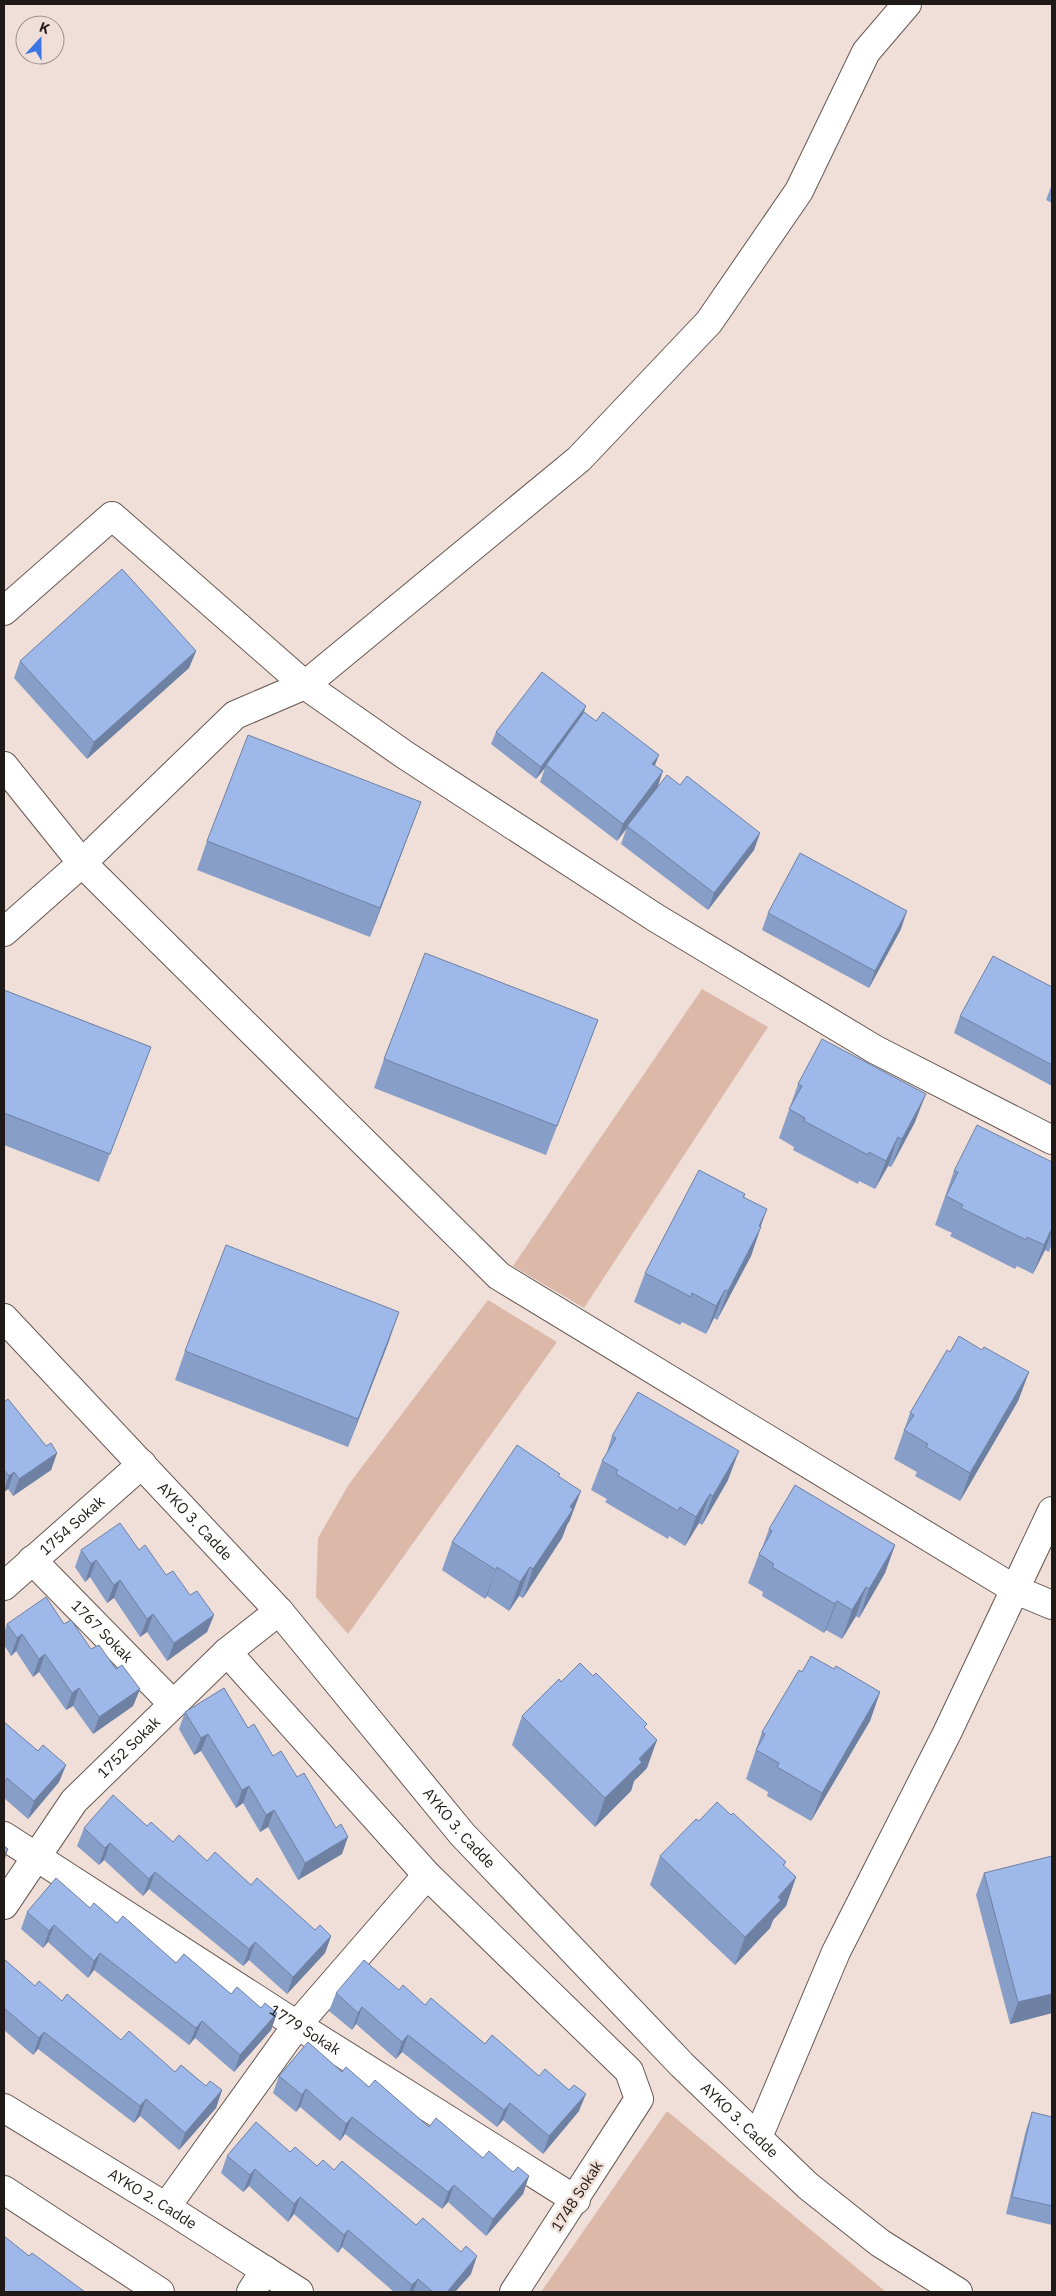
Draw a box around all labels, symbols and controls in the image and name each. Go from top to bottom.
north arrow [15,15,65,65]
text: K [37,18,53,38]
street label: AYKO 3. Cadde [154,1478,237,1564]
street label: 1754 Sokak [35,1492,108,1559]
street label: 1767 Sokak [67,1596,137,1667]
street label: 1752 Sokak [93,1712,164,1782]
street label: AYKO 3. Cadde [419,1784,500,1872]
street label: 1779 Sokak [266,2000,344,2059]
street label: AYKO 3. Cadde [697,2078,783,2162]
street label: 1748 Sokak [547,2157,606,2235]
street label: AYKO 2. Cadde [105,2164,200,2233]

